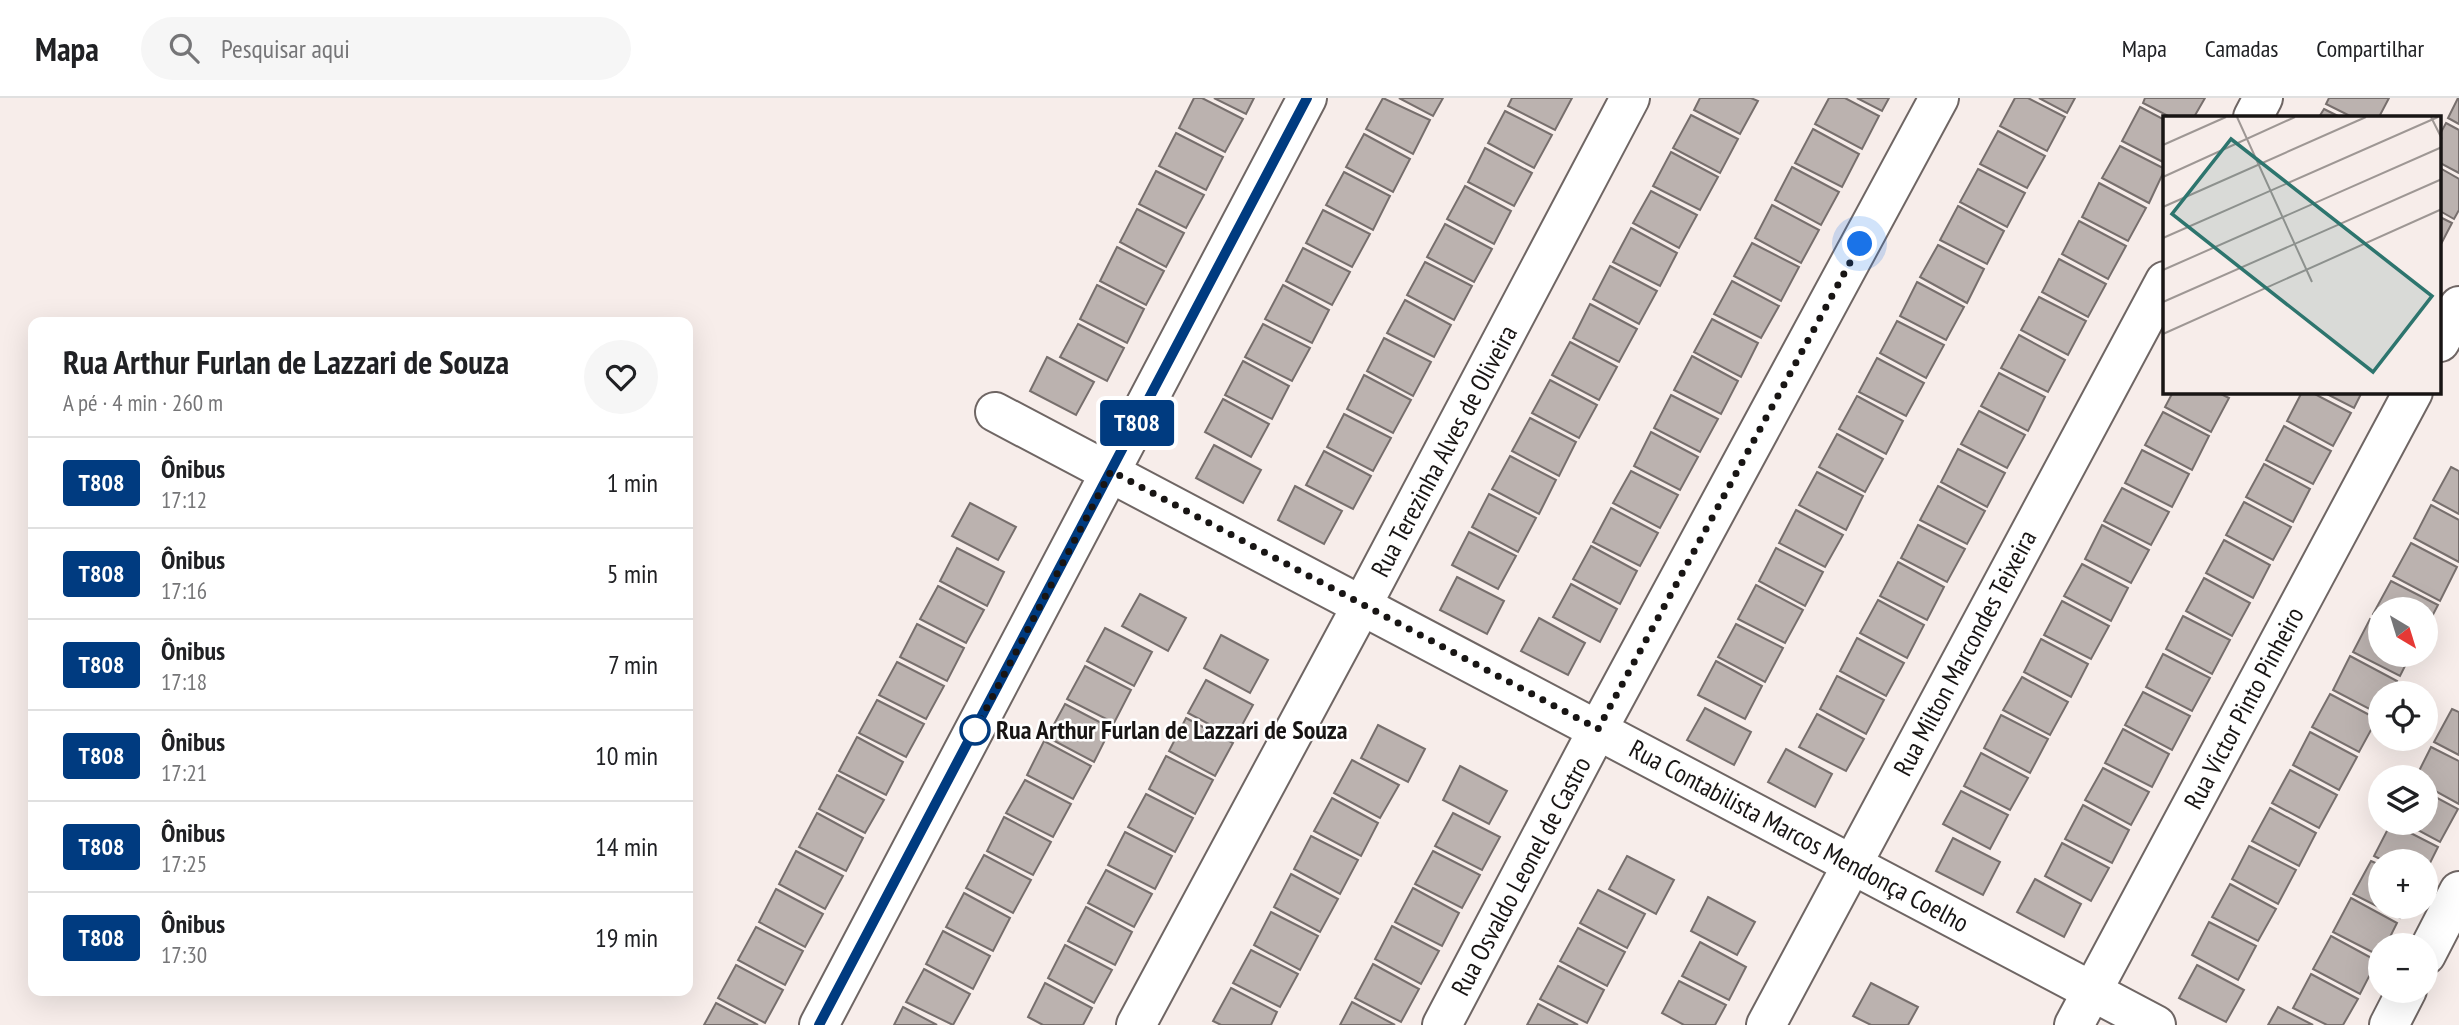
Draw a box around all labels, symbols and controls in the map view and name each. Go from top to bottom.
search box [141,17,631,80]
text: Mapa [35,27,99,70]
icon: search [165,29,203,67]
text: Pesquisar aqui [221,32,350,65]
text: Mapa [2122,33,2167,64]
text: Camadas [2205,33,2278,64]
text: Compartilhar [2316,33,2424,64]
inset map [2163,116,2442,394]
your location [1842,226,1877,261]
street label: Rua Terezinha Alves de Oliveira [1363,319,1524,582]
text: Rua Arthur Furlan de Lazzari de Souza [63,340,509,383]
button: heart [584,340,658,414]
text: A pé · 4 min · 260 m [63,388,223,417]
line badge: T808 [1088,400,1186,446]
text: T808 [1114,407,1160,438]
text: Ônibus [161,452,225,485]
text: 1 min [607,466,658,499]
text: T808 [79,467,124,498]
text: 17:12 [161,485,207,514]
street label: Rua Milton Marcondes Teixeira [1886,524,2043,781]
text: Ônibus [161,543,225,576]
text: 5 min [607,557,658,590]
text: T808 [79,558,124,589]
text: 17:16 [161,576,207,605]
north arrow [2368,597,2438,667]
map controls [2368,597,2438,1003]
street label: Rua Victor Pinto Pinheiro [2176,601,2311,815]
text: Ônibus [161,634,225,667]
text: 7 min [608,648,658,681]
text: T808 [79,649,124,680]
text: 17:18 [161,667,207,696]
button: locate [2368,681,2438,751]
place label: Rua Arthur Furlan de Lazzari de Souza [996,713,1348,746]
marker: Rua Arthur Furlan de Lazzari de Souza [960,715,990,745]
text: Ônibus [161,725,225,758]
street label: Rua Contabilista Marcos Mendonça Coelho [1624,732,1975,939]
text: 10 min [595,739,658,772]
text: T808 [79,740,124,771]
street label: Rua Osvaldo Leonel de Castro [1444,750,1598,1001]
text: 17:21 [161,758,207,787]
button: layers [2368,765,2438,835]
text: Ônibus [161,816,225,849]
text: 14 min [595,830,658,863]
text: T808 [79,831,124,862]
text: 17:25 [161,849,207,878]
button: + [2368,849,2438,919]
text: Ônibus [161,907,225,940]
text: 19 min [595,921,658,954]
text: T808 [79,922,124,953]
button: − [2368,933,2438,1003]
text: 17:30 [161,940,207,969]

